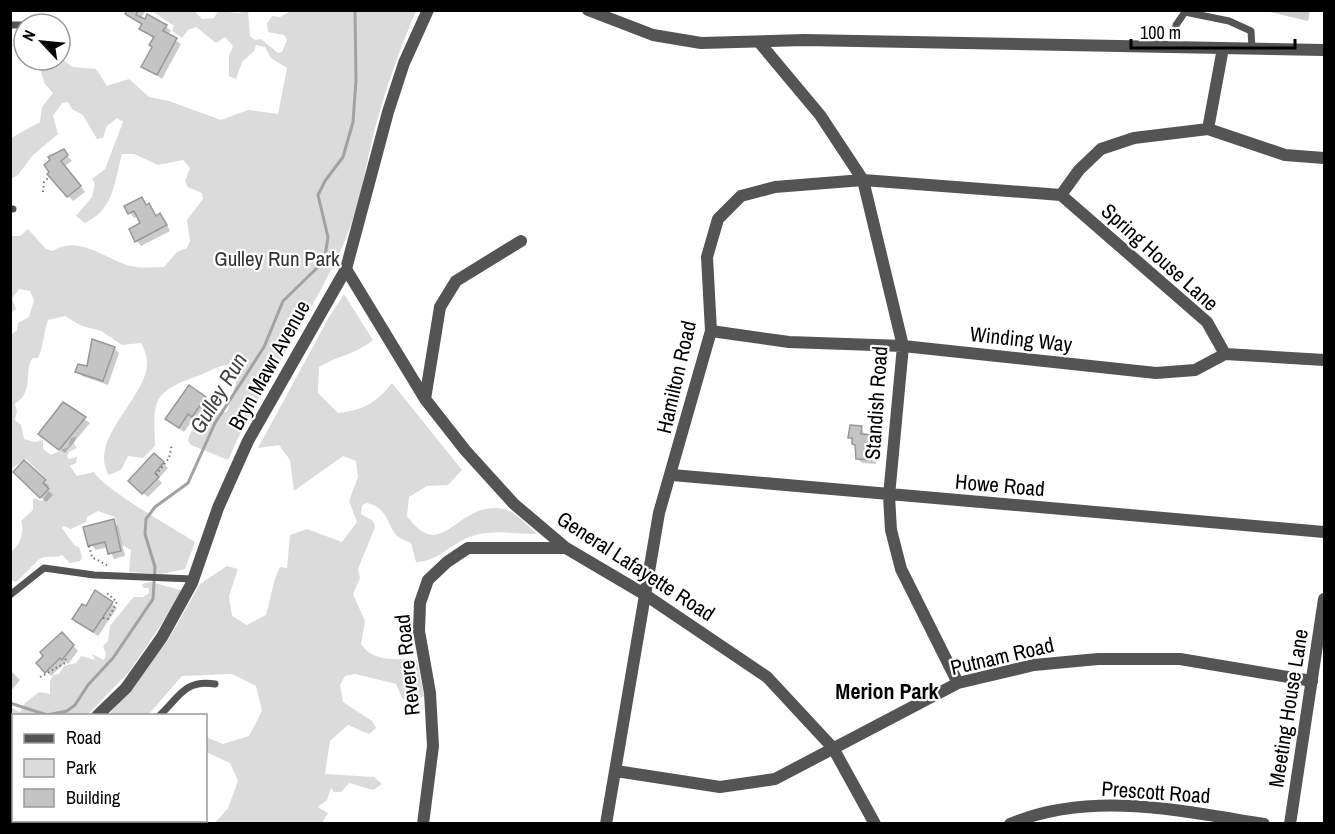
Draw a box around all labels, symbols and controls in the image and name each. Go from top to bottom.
north arrow [12,12,72,72]
scale bar [1131,12,1294,50]
text: 100 m [1140,20,1181,45]
text: N [17,26,40,45]
street label: Spring House Lane [1095,197,1225,317]
park label: Gulley Run Park [214,244,340,273]
street label: Bryn Mawr Avenue [221,295,317,435]
street label: Hamilton Road [649,318,703,436]
street label: Winding Way [968,319,1074,359]
street label: Standish Road [858,345,894,461]
water label: Gulley Run [182,347,254,439]
street label: Howe Road [954,467,1046,503]
street label: General Lafayette Road [551,504,721,628]
street label: Revere Road [387,613,427,717]
street label: Meeting House Lane [1261,627,1315,789]
street label: Putnam Road [947,630,1057,682]
district label: Merion Park [835,676,940,706]
legend [12,714,207,822]
text: Road [66,725,101,750]
text: Park [66,755,97,780]
street label: Prescott Road [1101,774,1211,810]
text: Building [66,785,121,810]

